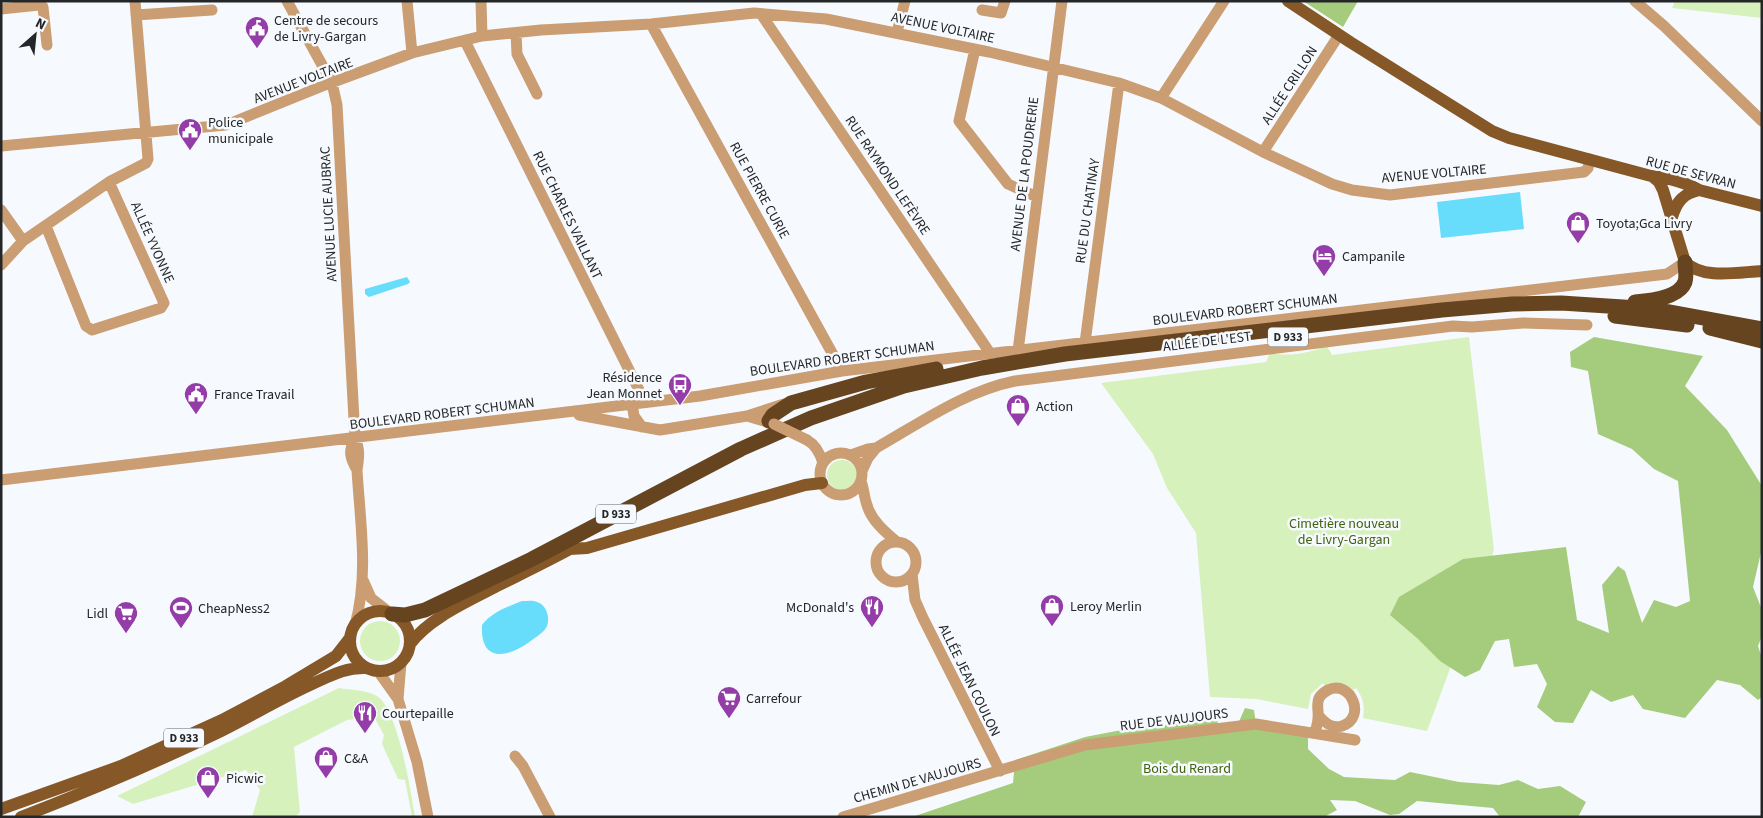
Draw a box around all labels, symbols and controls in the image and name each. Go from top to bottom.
street label: AVENUE VOLTAIRE [889,7,996,49]
north arrow [10,10,60,60]
place label: Centre de secours de Livry-Gargan [274,11,378,47]
text: N [32,13,49,35]
public building icon: Centre de secours de Livry-Gargan [244,15,270,49]
street label: ALLÉE CRILLON [1257,42,1323,129]
street label: AVENUE VOLTAIRE [251,53,356,109]
street label: AVENUE DE LA POUDRERIE [1006,96,1044,253]
street label: RUE RAYMOND LEFÈVRE [840,112,935,239]
place label: Police municipale [208,113,273,149]
public building icon: Police municipale [177,117,203,151]
street label: RUE PIERRE CURIE [724,138,794,243]
street label: AVENUE LUCIE AUBRAC [315,146,343,282]
street label: RUE CHARLES VAILLANT [527,148,607,283]
street label: RUE DE SEVRAN [1643,151,1738,195]
street label: RUE DU CHATINAY [1071,157,1105,265]
street label: AVENUE VOLTAIRE [1381,159,1487,189]
street label: ALLÉE YVONNE [125,198,179,286]
shop icon: Toyota;Gca Livry [1565,210,1591,244]
place label: Toyota;Gca Livry [1596,214,1693,234]
hotel icon: Campanile [1311,243,1337,277]
place label: Campanile [1342,247,1405,267]
street label: BOULEVARD ROBERT SCHUMAN [1152,289,1339,331]
street label: ALLÉE DE L'EST [1162,327,1253,357]
road number: D 933 [1268,328,1308,347]
street label: BOULEVARD ROBERT SCHUMAN [749,336,936,382]
place label: Résidence Jean Monnet [586,368,662,404]
bus stop icon: Résidence Jean Monnet [667,372,693,406]
public building icon: France Travail [183,381,209,415]
place label: France Travail [214,385,295,405]
street label: BOULEVARD ROBERT SCHUMAN [349,393,536,435]
shop icon: Action [1005,393,1031,427]
place label: Action [1036,397,1073,417]
road number: D 933 [596,504,636,524]
park label: Cimetière nouveau de Livry-Gargan [1289,514,1399,550]
shop icon: Leroy Merlin [1039,593,1065,627]
restaurant icon: McDonald's [859,594,885,628]
sports icon: CheapNess2 [168,595,194,629]
place label: Leroy Merlin [1070,597,1142,617]
place label: McDonald's [786,598,854,618]
place label: CheapNess2 [198,599,270,619]
supermarket icon: Lidl [113,600,139,634]
place label: Lidl [86,604,108,624]
street label: ALLÉE JEAN COULON [933,621,1005,740]
supermarket icon: Carrefour [716,685,742,719]
place label: Carrefour [746,689,802,709]
restaurant icon: Courtepaille [352,700,378,734]
street label: RUE DE VAUJOURS [1119,703,1229,737]
place label: Courtepaille [382,704,454,724]
road number: D 933 [164,728,204,748]
shop icon: C&A [313,745,339,779]
place label: C&A [344,749,369,769]
street label: CHEMIN DE VAUJOURS [851,753,984,809]
park label: Bois du Renard [1143,759,1231,779]
shop icon: Picwic [195,765,221,799]
place label: Picwic [226,769,264,789]

